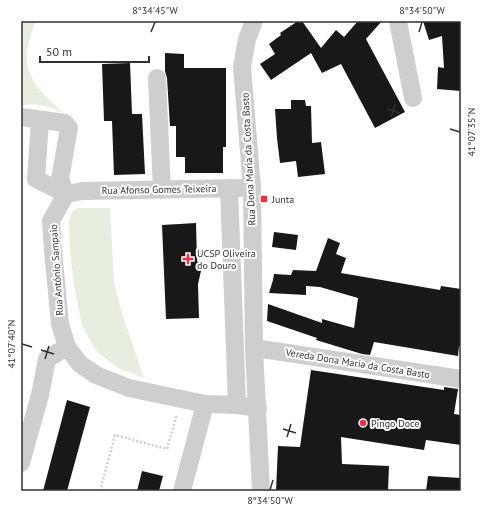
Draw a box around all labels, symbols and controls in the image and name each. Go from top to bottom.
text: 8°34'45"W [132,4,179,17]
text: 8°34'50"W [399,4,446,17]
scale bar [40,38,149,64]
text: 50 m [46,44,72,59]
street label: Rua Dona Maria da Costa Basto [239,92,258,226]
text: 41°07'35"N [465,107,478,157]
street label: Rua Afonso Gomes Teixeira [101,182,217,197]
place label: Junta [271,193,294,206]
marker: Junta [259,194,269,204]
street label: Rua António Sampaio [47,224,66,316]
place label: UCSP Oliveira do Douro [197,247,256,272]
marker: UCSP Oliveira do Douro [182,253,194,265]
text: 41°07'40"N [5,319,18,369]
street label: Vereda Dona Maria da Costa Basto [284,346,431,381]
place label: Pingo Doce [371,417,419,430]
marker: Pingo Doce [358,418,368,428]
text: 8°34'50"W [247,494,294,507]

